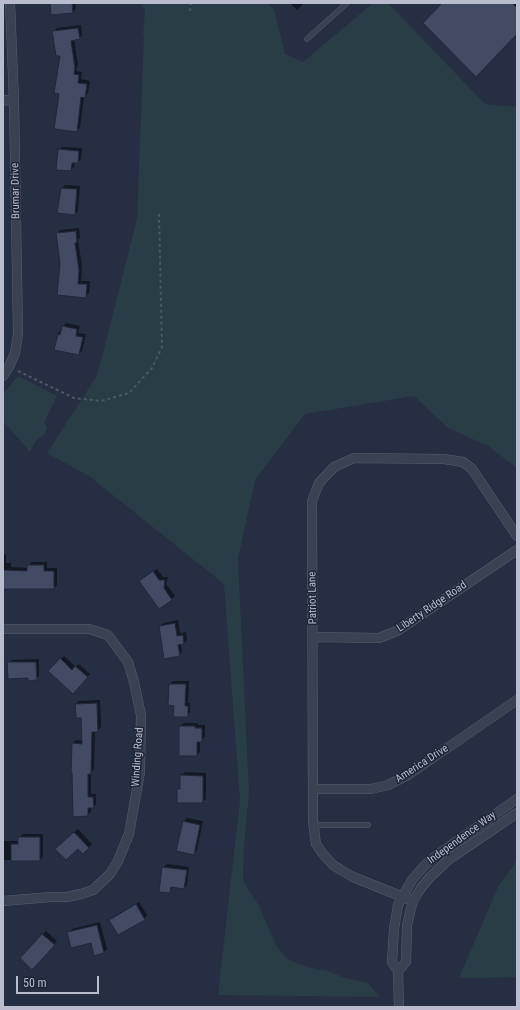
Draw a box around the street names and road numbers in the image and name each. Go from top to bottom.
street label: Brumar Drive [9,163,23,219]
street label: Patriot Lane [306,572,320,624]
street label: Liberty Ridge Road [395,579,469,635]
street label: Winding Road [129,727,147,787]
street label: America Drive [393,742,451,786]
street label: Independence Way [425,809,499,867]

